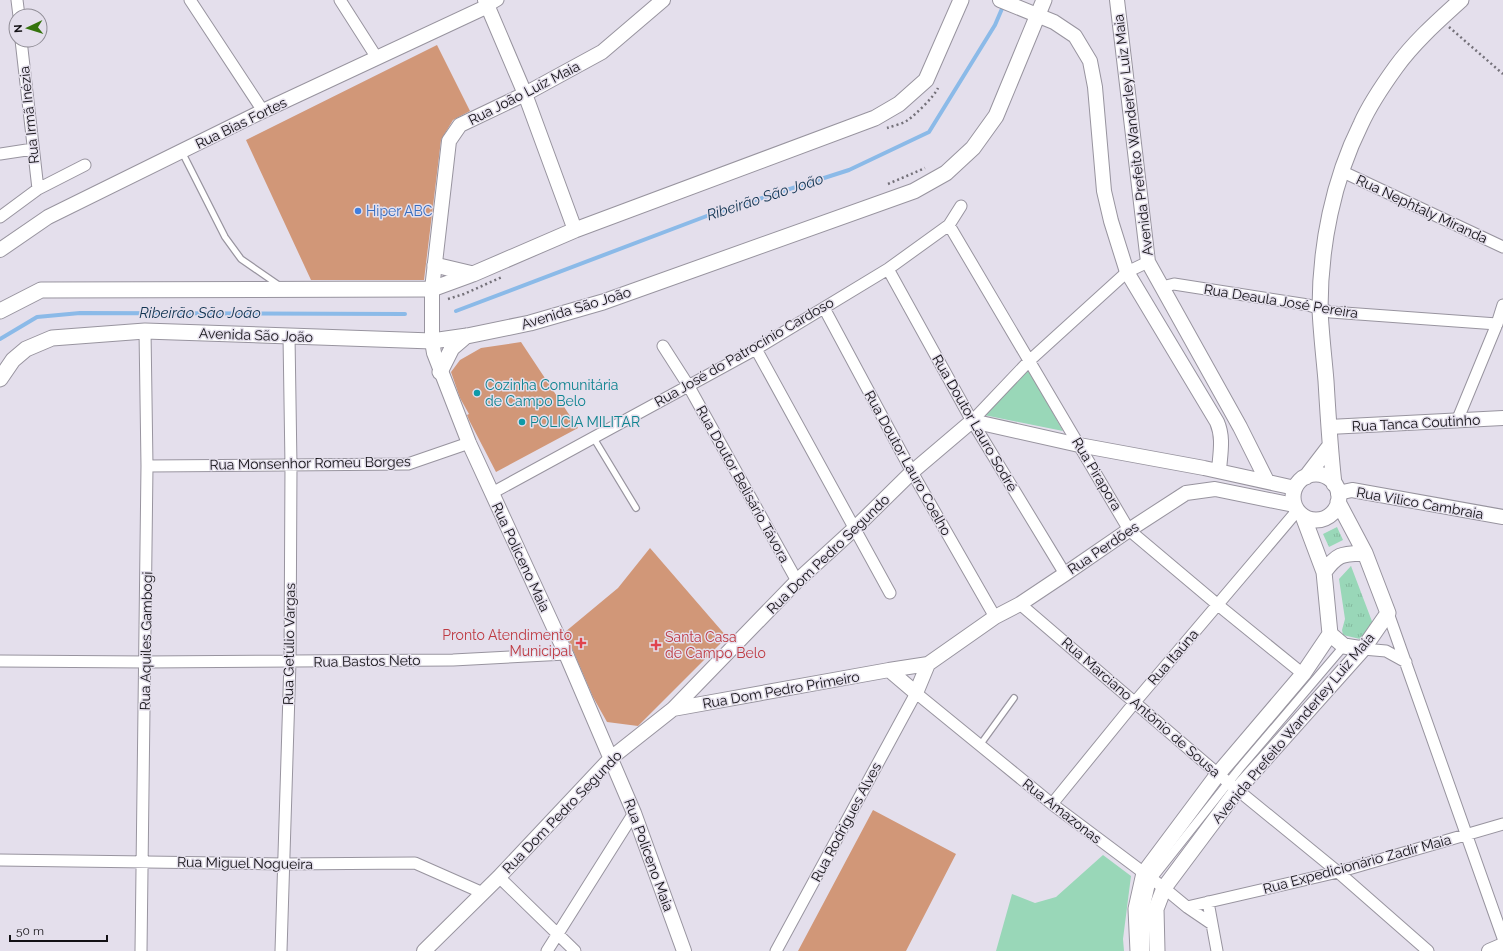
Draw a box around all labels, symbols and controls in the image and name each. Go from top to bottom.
north arrow [8,8,48,48]
street label: Avenida Prefeito Wanderley Luiz Maia [1110,13,1156,257]
text: N [12,24,25,33]
street label: Rua João Luiz Maia [466,58,582,128]
street label: Rua Irmã Inézia [16,65,42,165]
street label: Rua Bias Fortes [193,94,289,152]
water label: Ribeirão São João [704,170,826,224]
street label: Rua Nephtaly Miranda [1354,171,1490,247]
place label: Hiper ABC [366,203,433,219]
marker: Hiper ABC [353,206,363,216]
street label: Rua Deaula José Pereira [1203,281,1359,321]
street label: Avenida São João [519,284,633,332]
street label: Rua José do Patrocínio Cardoso [652,294,836,410]
water label: Ribeirão São João [139,304,261,322]
street label: Avenida São João [199,325,313,345]
street label: Rua Doutor Lauro Sodré [929,352,1021,494]
place label: Cozinha Comunitária de Campo Belo [485,377,619,409]
marker: Cozinha Comunitária de Campo Belo [472,388,482,398]
street label: Rua Doutor Lauro Coelho [861,388,955,538]
street label: Rua Doutor Belisário Távora [693,403,793,565]
street label: Rua Tanca Coutinho [1351,412,1481,434]
place label: POLICIA MILITAR [530,414,640,430]
marker: POLICIA MILITAR [517,417,527,427]
street label: Rua Pirapora [1069,435,1125,513]
street label: Rua Monsenhor Romeu Borges [209,453,411,473]
street label: Rua Vilico Cambraia [1355,484,1485,522]
street label: Rua Dom Pedro Segundo [763,491,893,617]
street label: Rua Policeno Maia [489,500,553,614]
street label: Rua Perdões [1065,518,1142,578]
street label: Rua Aquiles Gambogi [137,571,155,711]
street label: Rua Getúlio Vargas [280,583,298,705]
street label: Rua Itaúna [1145,626,1201,688]
place label: Pronto Atendimento Municipal [442,627,572,659]
place label: Santa Casa de Campo Belo [665,629,766,661]
street label: Avenida Prefeito Wanderley Luiz Maia [1209,630,1377,826]
street label: Rua Marciano Antônio de Sousa [1059,634,1223,780]
marker: Pronto Atendimento Municipal [575,637,587,649]
marker: Santa Casa de Campo Belo [650,639,662,651]
street label: Rua Bastos Neto [313,652,421,670]
street label: Rua Dom Pedro Primeiro [701,668,861,712]
street label: Rua Dom Pedro Segundo [499,747,625,877]
street label: Rua Rodrigues Alves [808,759,884,884]
street label: Rua Amazonas [1019,775,1105,847]
street label: Rua Policeno Maia [621,796,677,914]
street label: Rua Expedicionário Zadir Maia [1261,831,1453,897]
street label: Rua Miguel Nogueira [177,854,313,872]
scale bar [10,917,107,943]
text: 50 m [16,924,44,938]

